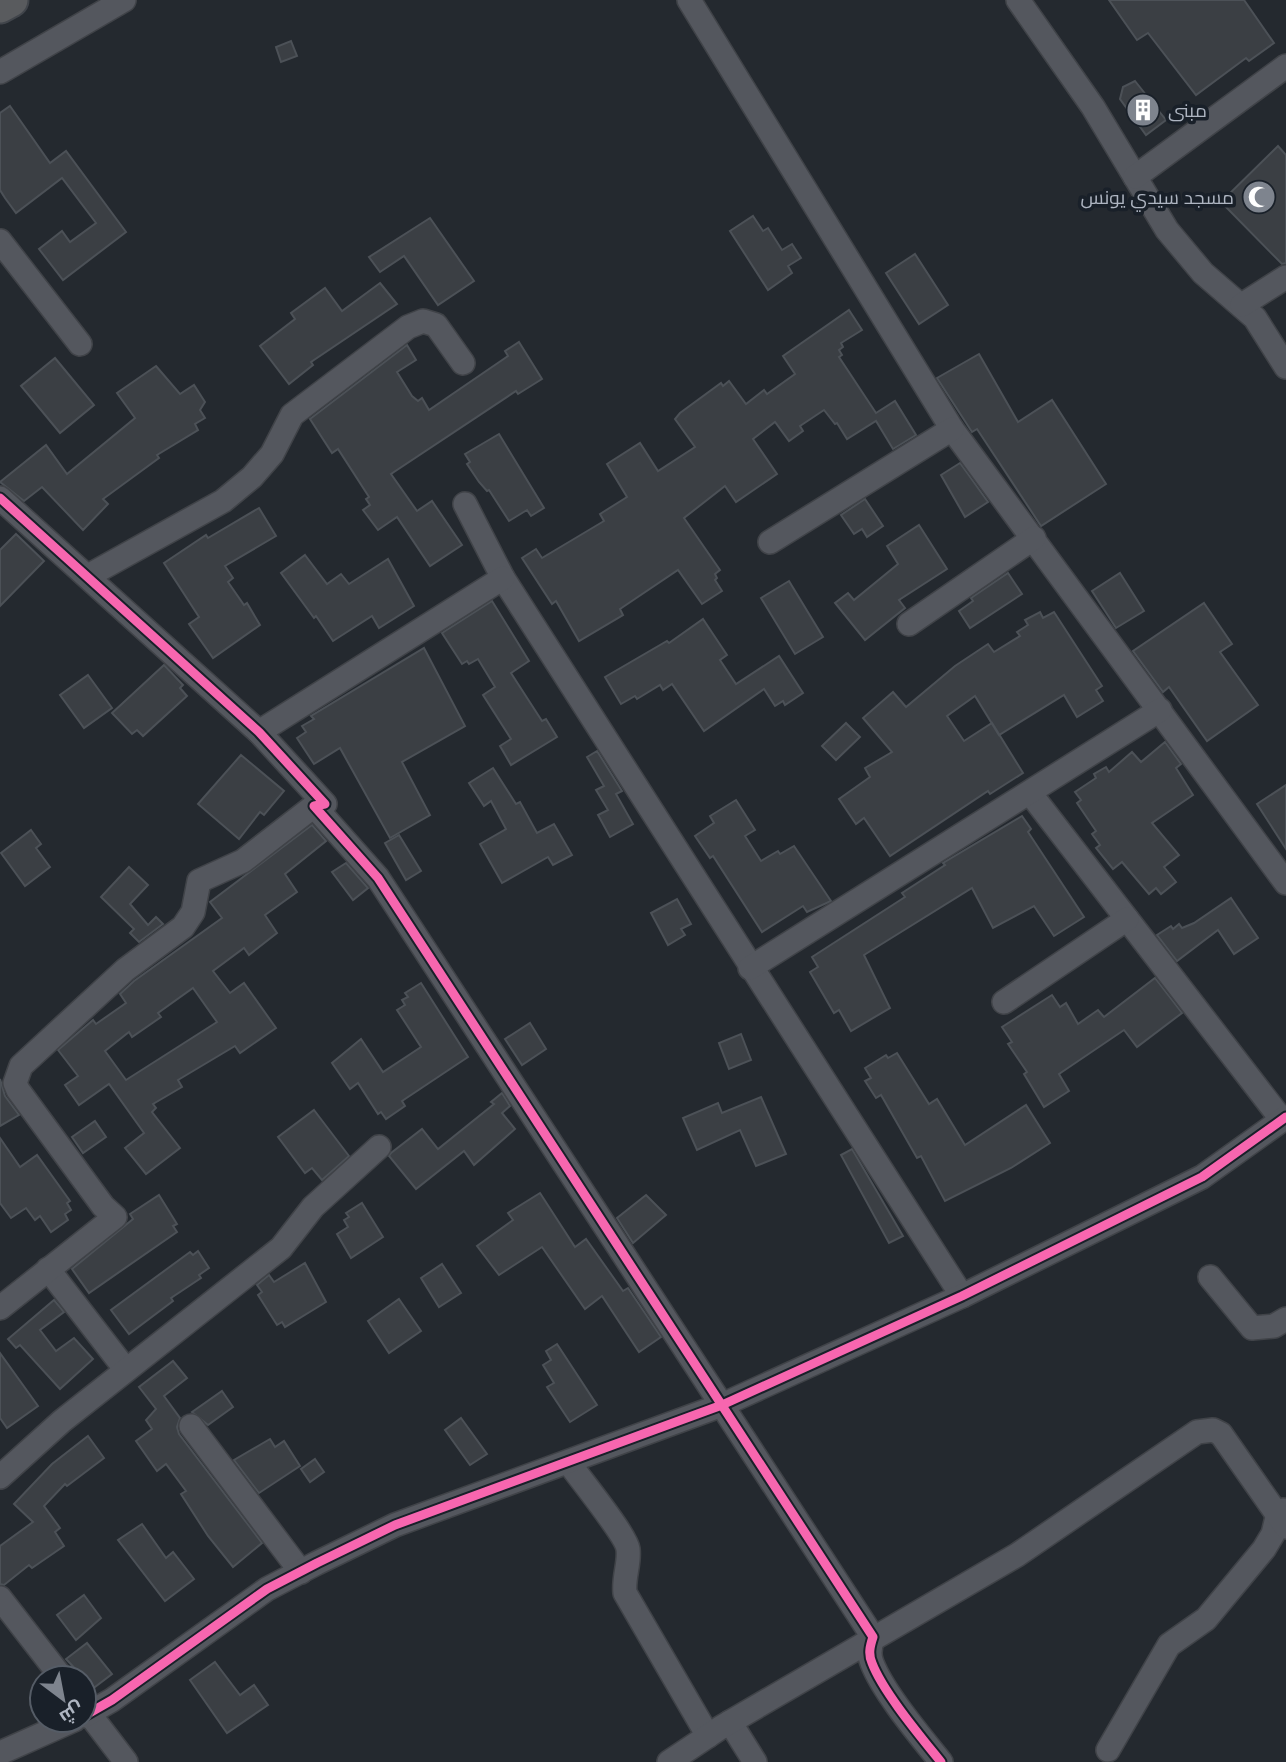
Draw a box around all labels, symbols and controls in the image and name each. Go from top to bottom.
building icon: مبنى [1124,91,1162,129]
place label: مبنى [1168,99,1207,122]
mosque icon: مسجد سيدي يونس [1240,178,1278,216]
place label: مسجد سيدي يونس [1081,186,1234,212]
north arrow [28,1664,98,1734]
text: ش [55,1697,88,1729]

